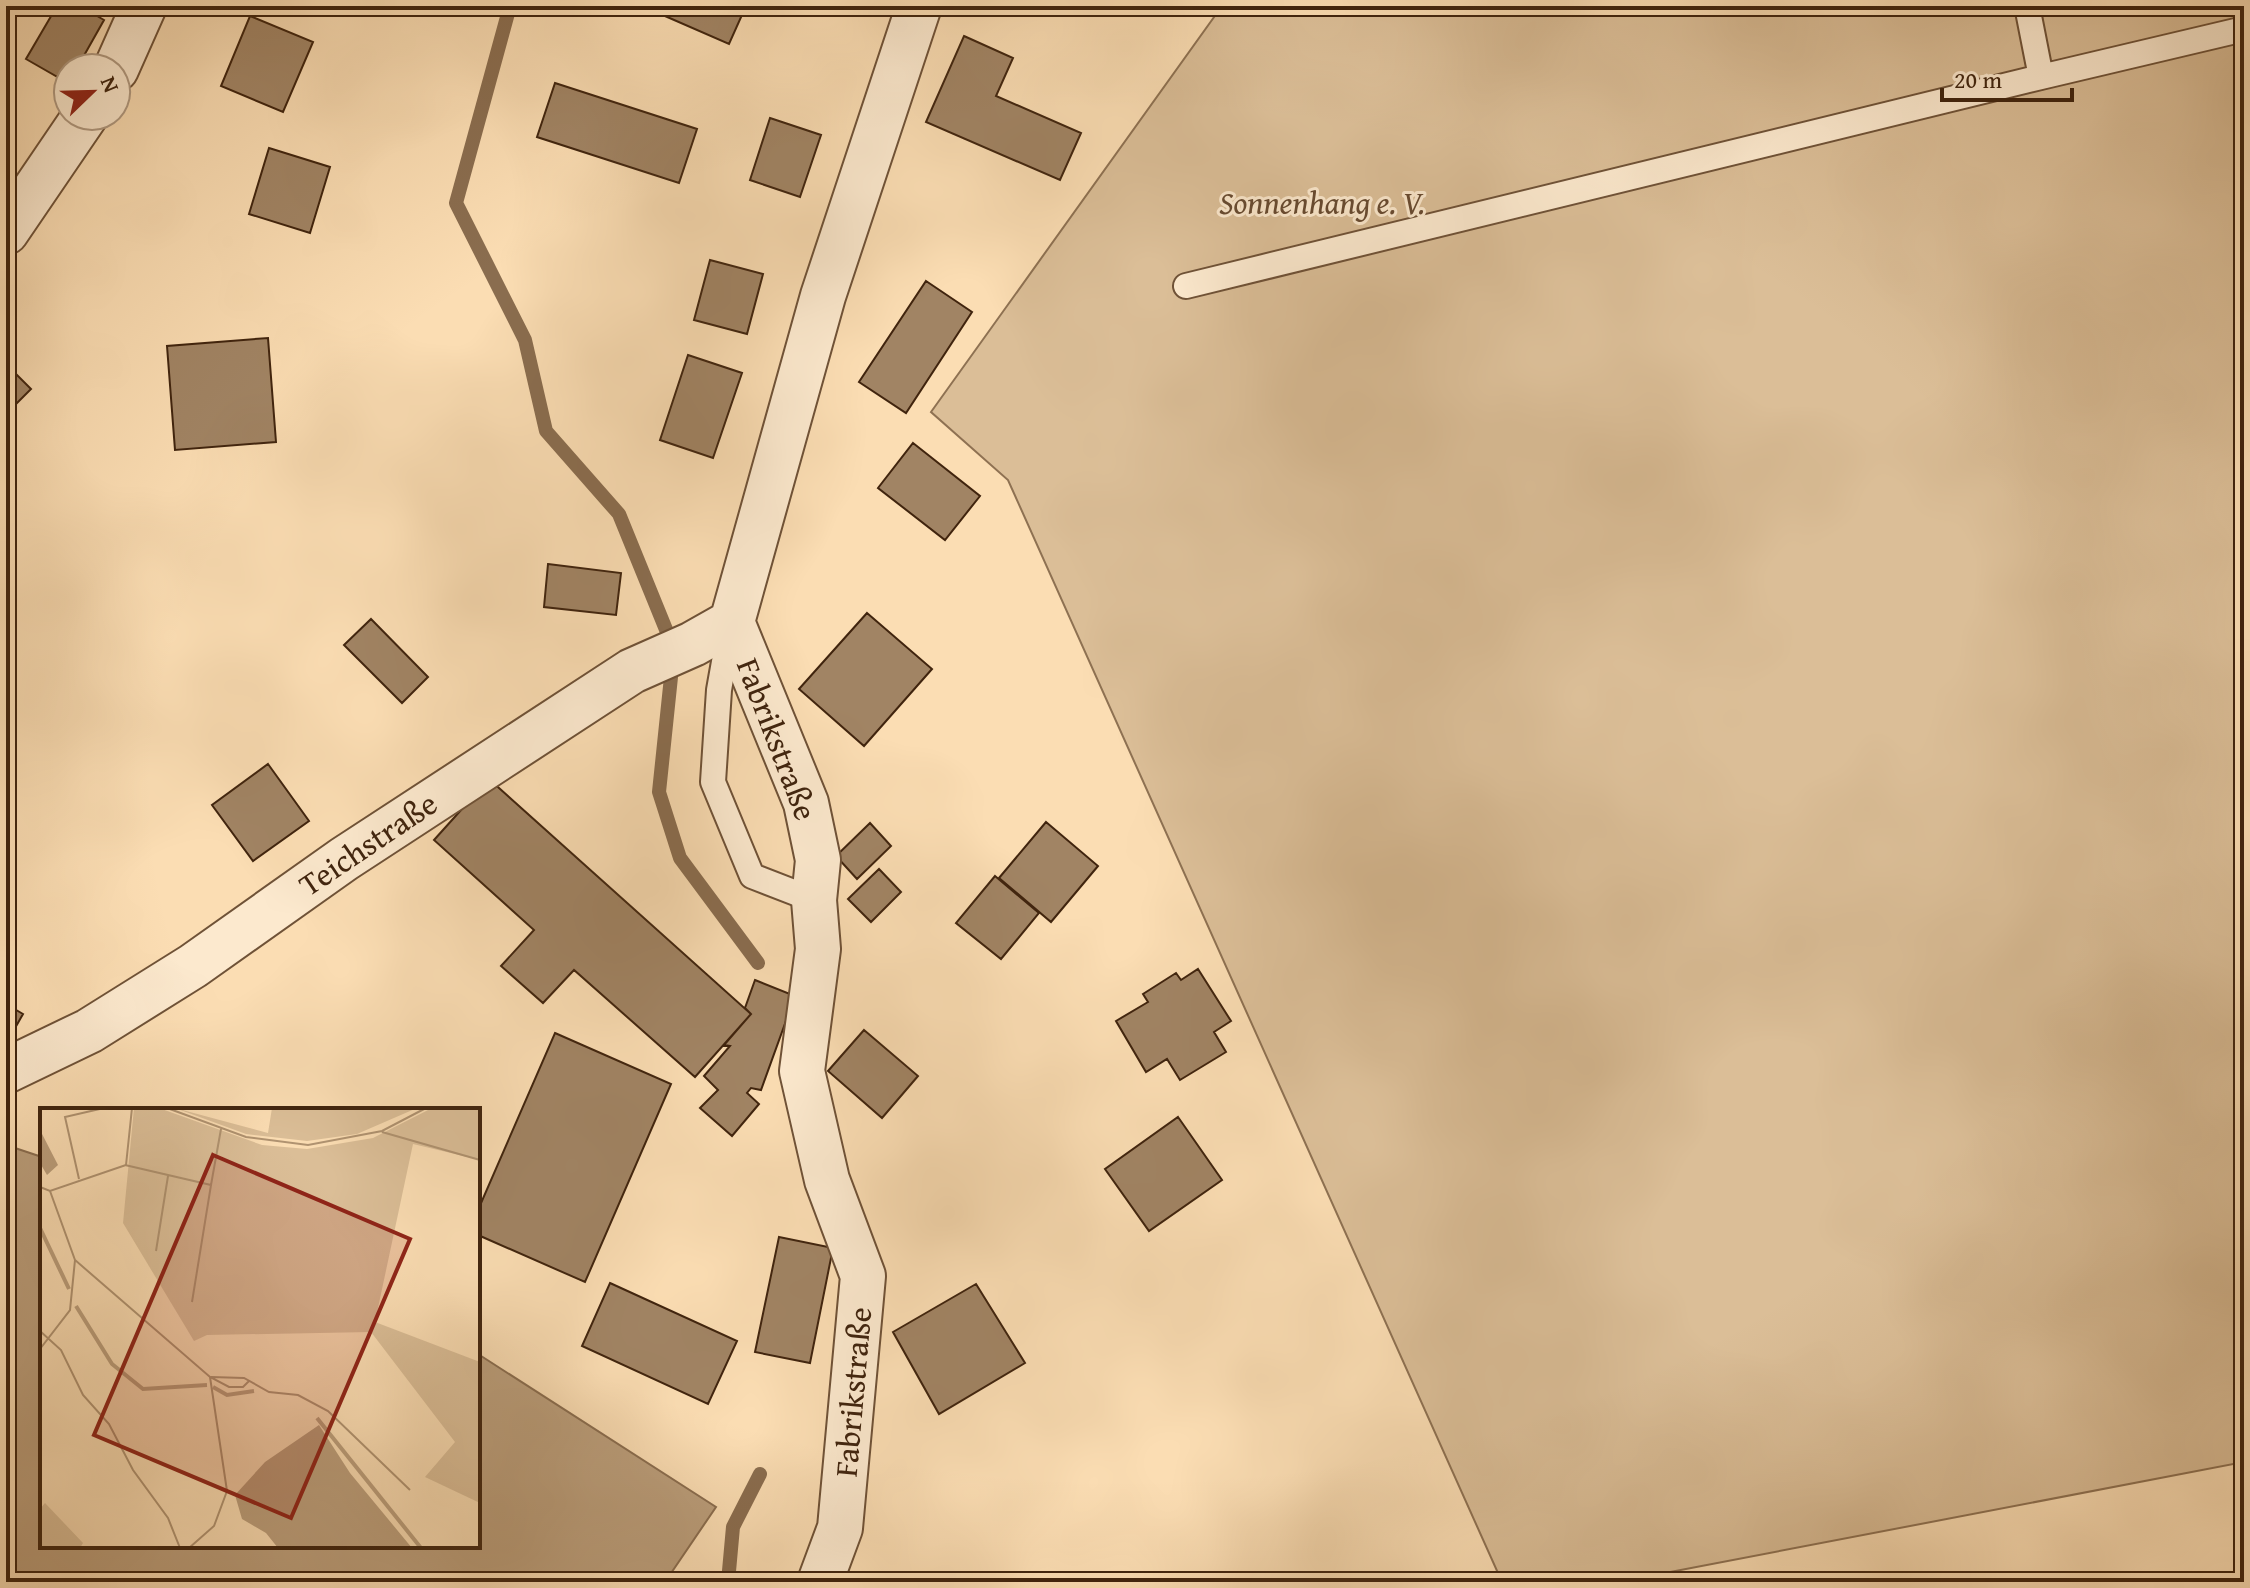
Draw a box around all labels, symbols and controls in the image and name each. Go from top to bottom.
north arrow [52,52,132,132]
scale bar [1942,52,2072,102]
text: 20 m [1954,62,2002,97]
text: N [93,71,128,97]
park label: Sonnenhang e. V. [1219,179,1425,226]
street label: Fabrikstraße [725,651,830,827]
street label: Teichstraße [289,780,446,907]
inset map [40,1108,480,1548]
street label: Fabrikstraße [822,1305,883,1479]

